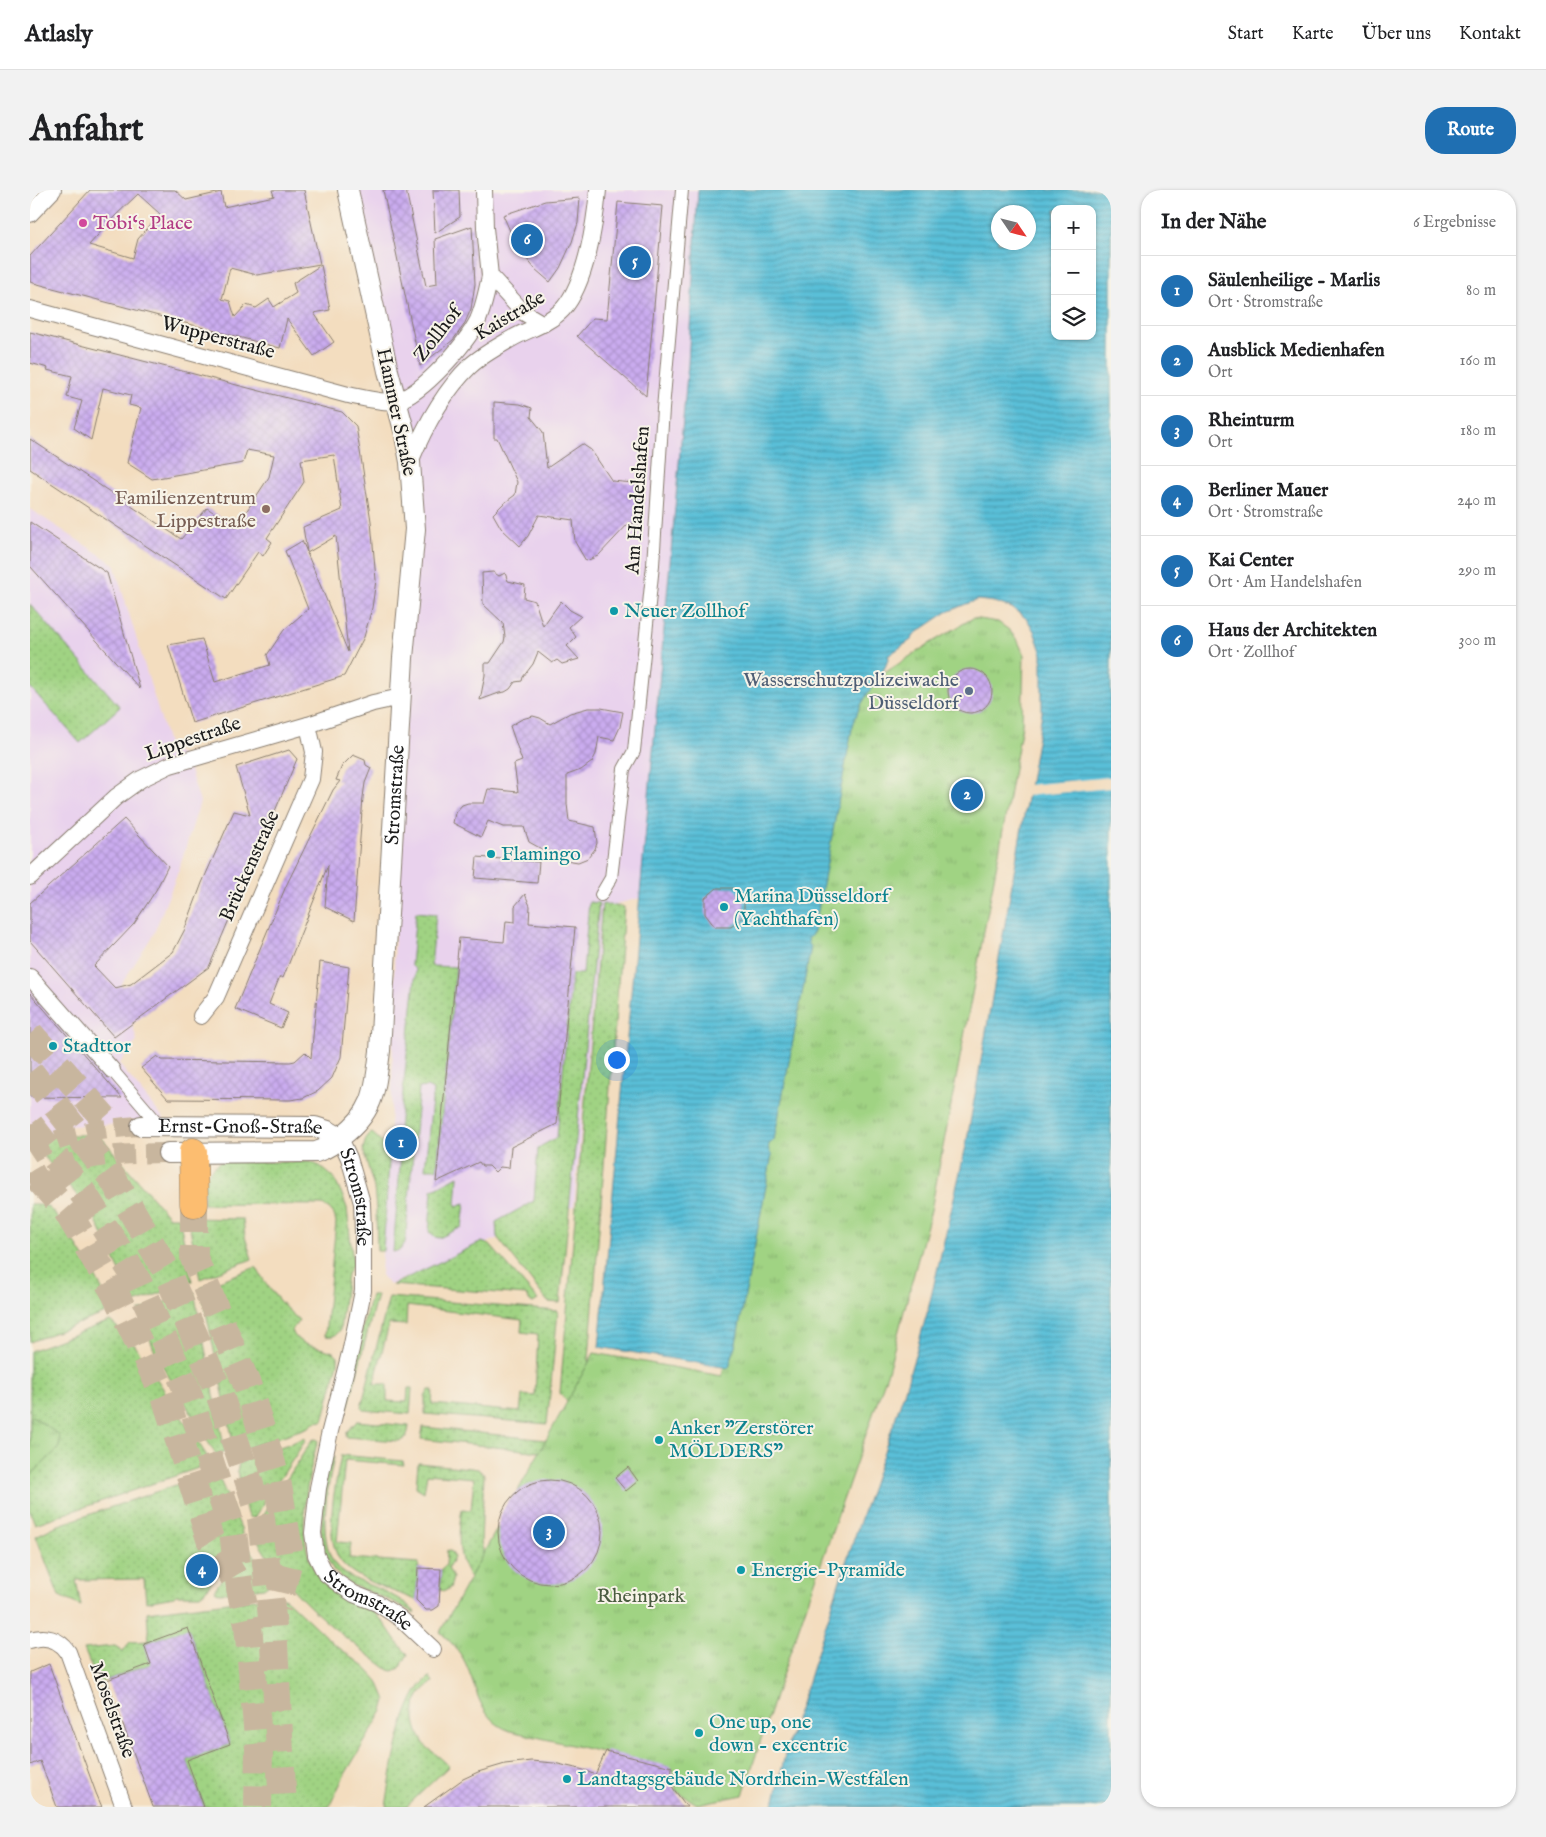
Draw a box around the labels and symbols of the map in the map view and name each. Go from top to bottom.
north arrow [991,205,1036,250]
place label: Tobi‘s Place [93,211,193,236]
marker: Tobi‘s Place [77,217,89,229]
pin: 6 [511,221,543,259]
pin: 5 [619,243,651,281]
street label: Kaistraße [470,285,550,347]
street label: Zollhof [408,298,470,367]
street label: Wupperstraße [158,311,278,365]
street label: Hammer Straße [370,346,422,478]
street label: Am Handelshafen [620,425,656,576]
place label: Familienzentrum Lippestraße [115,486,256,534]
marker: Familienzentrum Lippestraße [260,503,272,515]
place label: Neuer Zollhof [624,599,749,624]
marker: Neuer Zollhof [608,605,620,617]
place label: Wasserschutzpolizeiwache Düsseldorf [743,668,963,716]
marker: Wasserschutzpolizeiwache Düsseldorf [963,685,975,697]
street label: Lippestraße [142,711,244,767]
street label: Stromstraße [380,744,410,846]
pin: 2 [951,776,983,814]
street label: Brückenstraße [214,806,286,926]
place label: Flamingo [501,842,581,867]
marker: Flamingo [485,848,497,860]
place label: Marina Düsseldorf (Yachthafen) [734,884,893,932]
marker: Marina Düsseldorf (Yachthafen) [718,901,730,913]
place label: Stadttor [63,1034,132,1059]
marker: Stadttor [47,1040,59,1052]
your location [604,1047,630,1073]
street label: Ernst-Gnoß-Straße [158,1114,326,1141]
pin: 1 [385,1124,417,1162]
street label: Stromstraße [333,1144,376,1246]
place label: Anker "Zerstörer MÖLDERS" [668,1416,814,1464]
marker: Anker "Zerstörer MÖLDERS" [653,1434,665,1446]
pin: 3 [533,1513,565,1551]
pin: 4 [186,1551,218,1589]
place label: Energie-Pyramide [751,1558,905,1583]
street label: Stromstraße [318,1564,418,1636]
marker: Energie-Pyramide [735,1564,747,1576]
park label: Rheinpark [597,1584,685,1609]
street label: Moselstraße [83,1659,141,1761]
place label: One up, one down - excentric [709,1710,847,1758]
marker: One up, one down - excentric [693,1727,705,1739]
place label: Landtagsgebäude Nordrhein-Westfalen [577,1767,909,1792]
marker: Landtagsgebäude Nordrhein-Westfalen [561,1773,573,1785]

